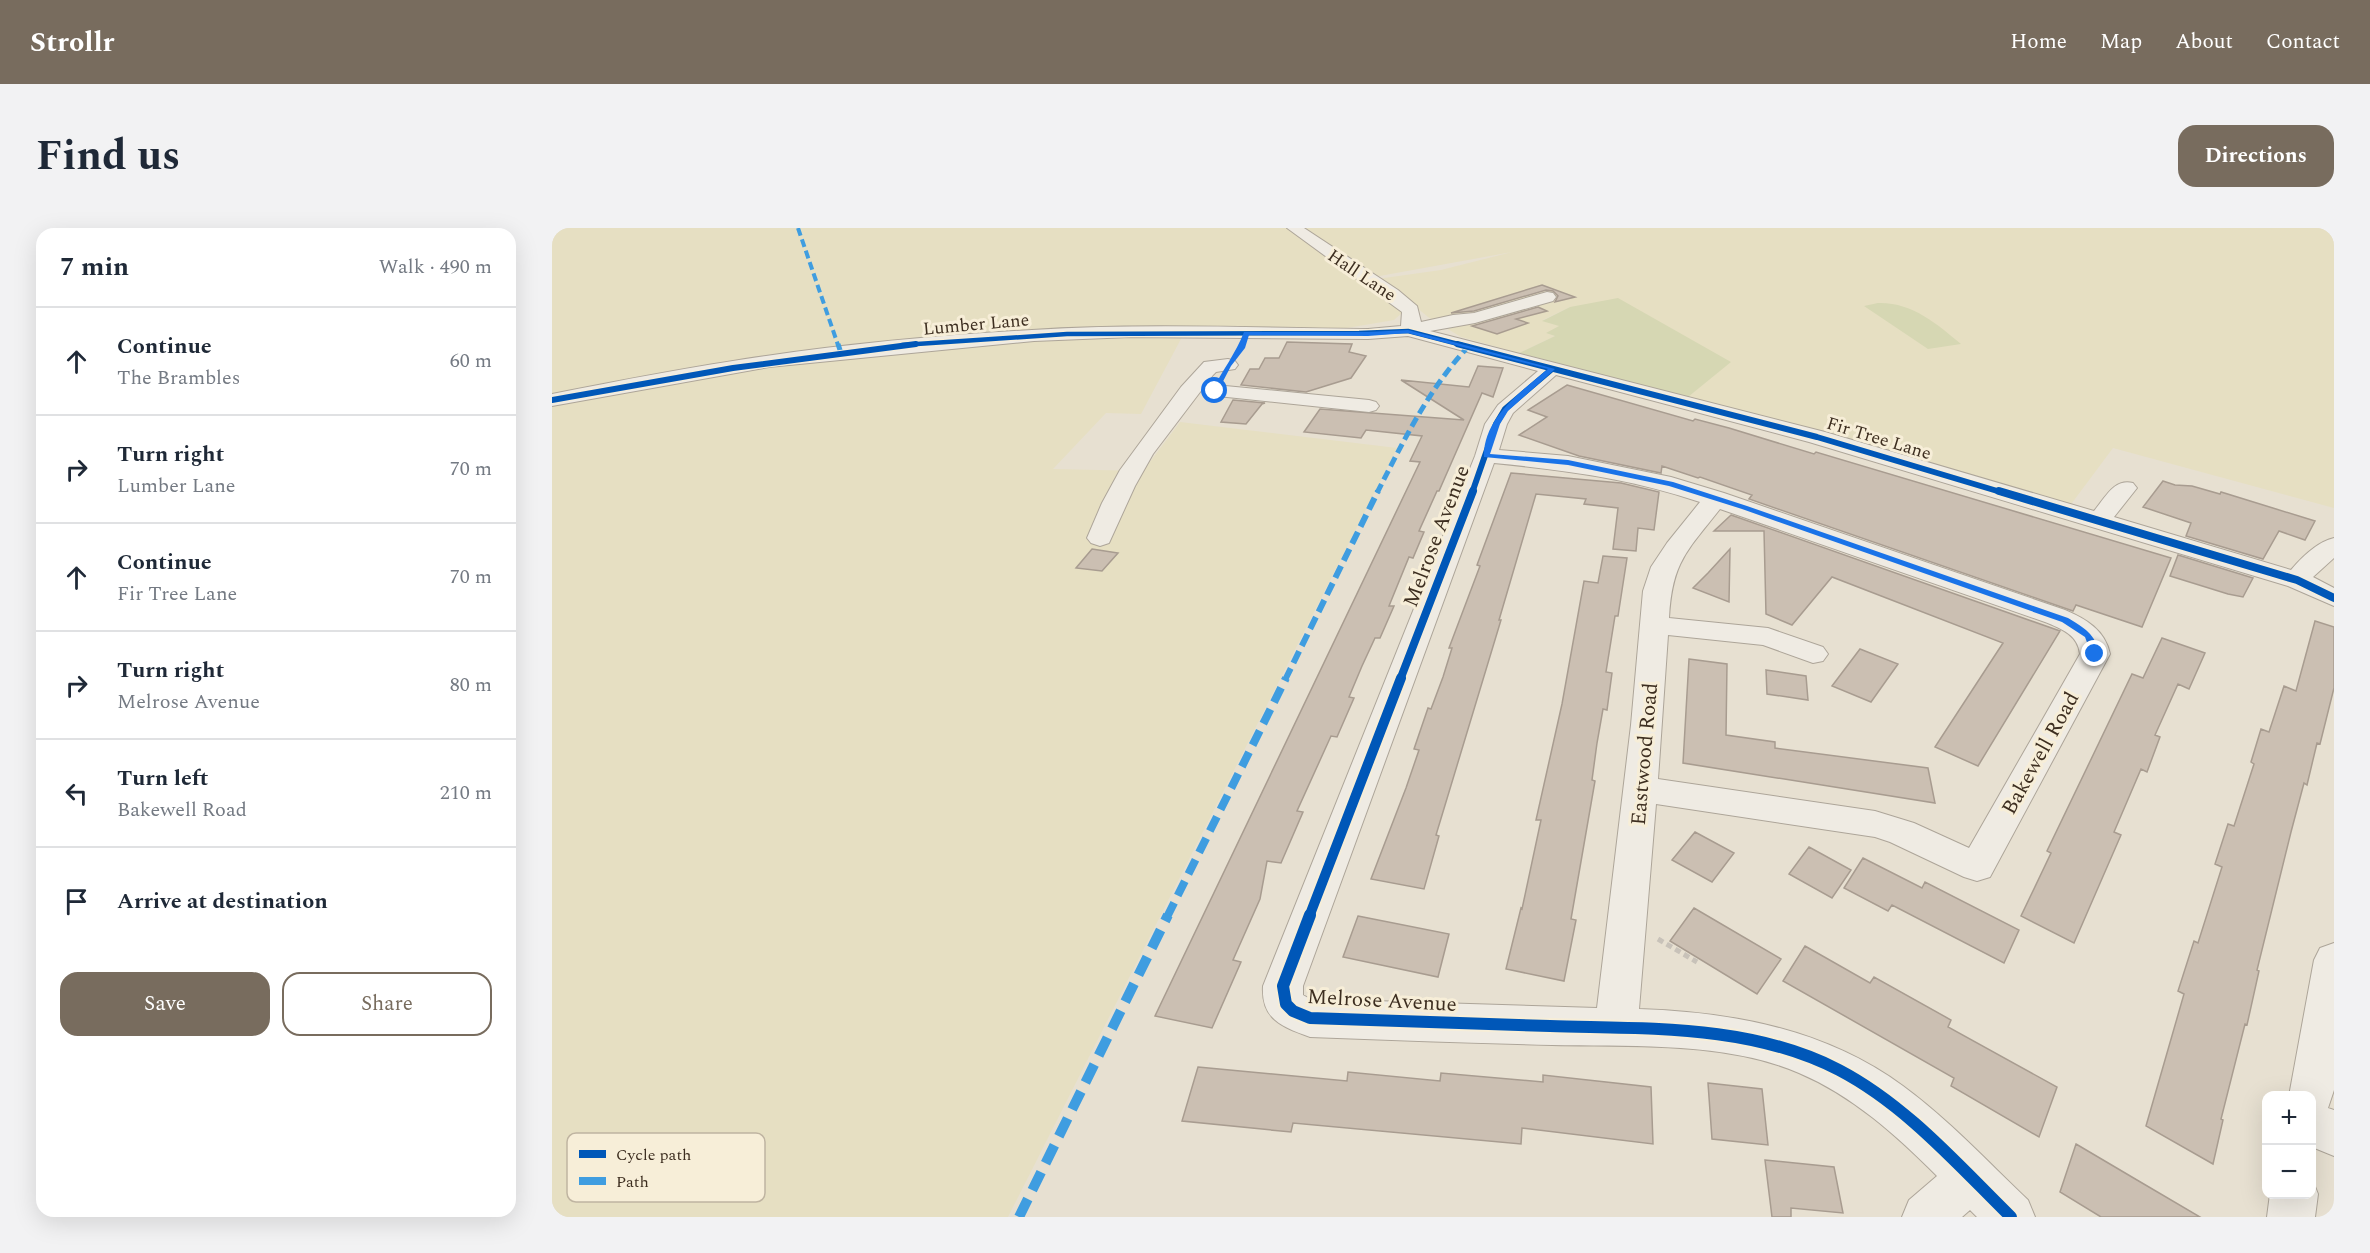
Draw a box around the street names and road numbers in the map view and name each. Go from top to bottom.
street label: Hall Lane [1322,242,1401,308]
street label: Lumber Lane [922,306,1030,343]
street label: Fir Tree Lane [1823,410,1935,467]
street label: Melrose Avenue [1395,461,1479,612]
street label: Eastwood Road [1623,681,1667,827]
street label: Bakewell Road [1994,686,2088,821]
street label: Melrose Avenue [1306,981,1458,1021]

